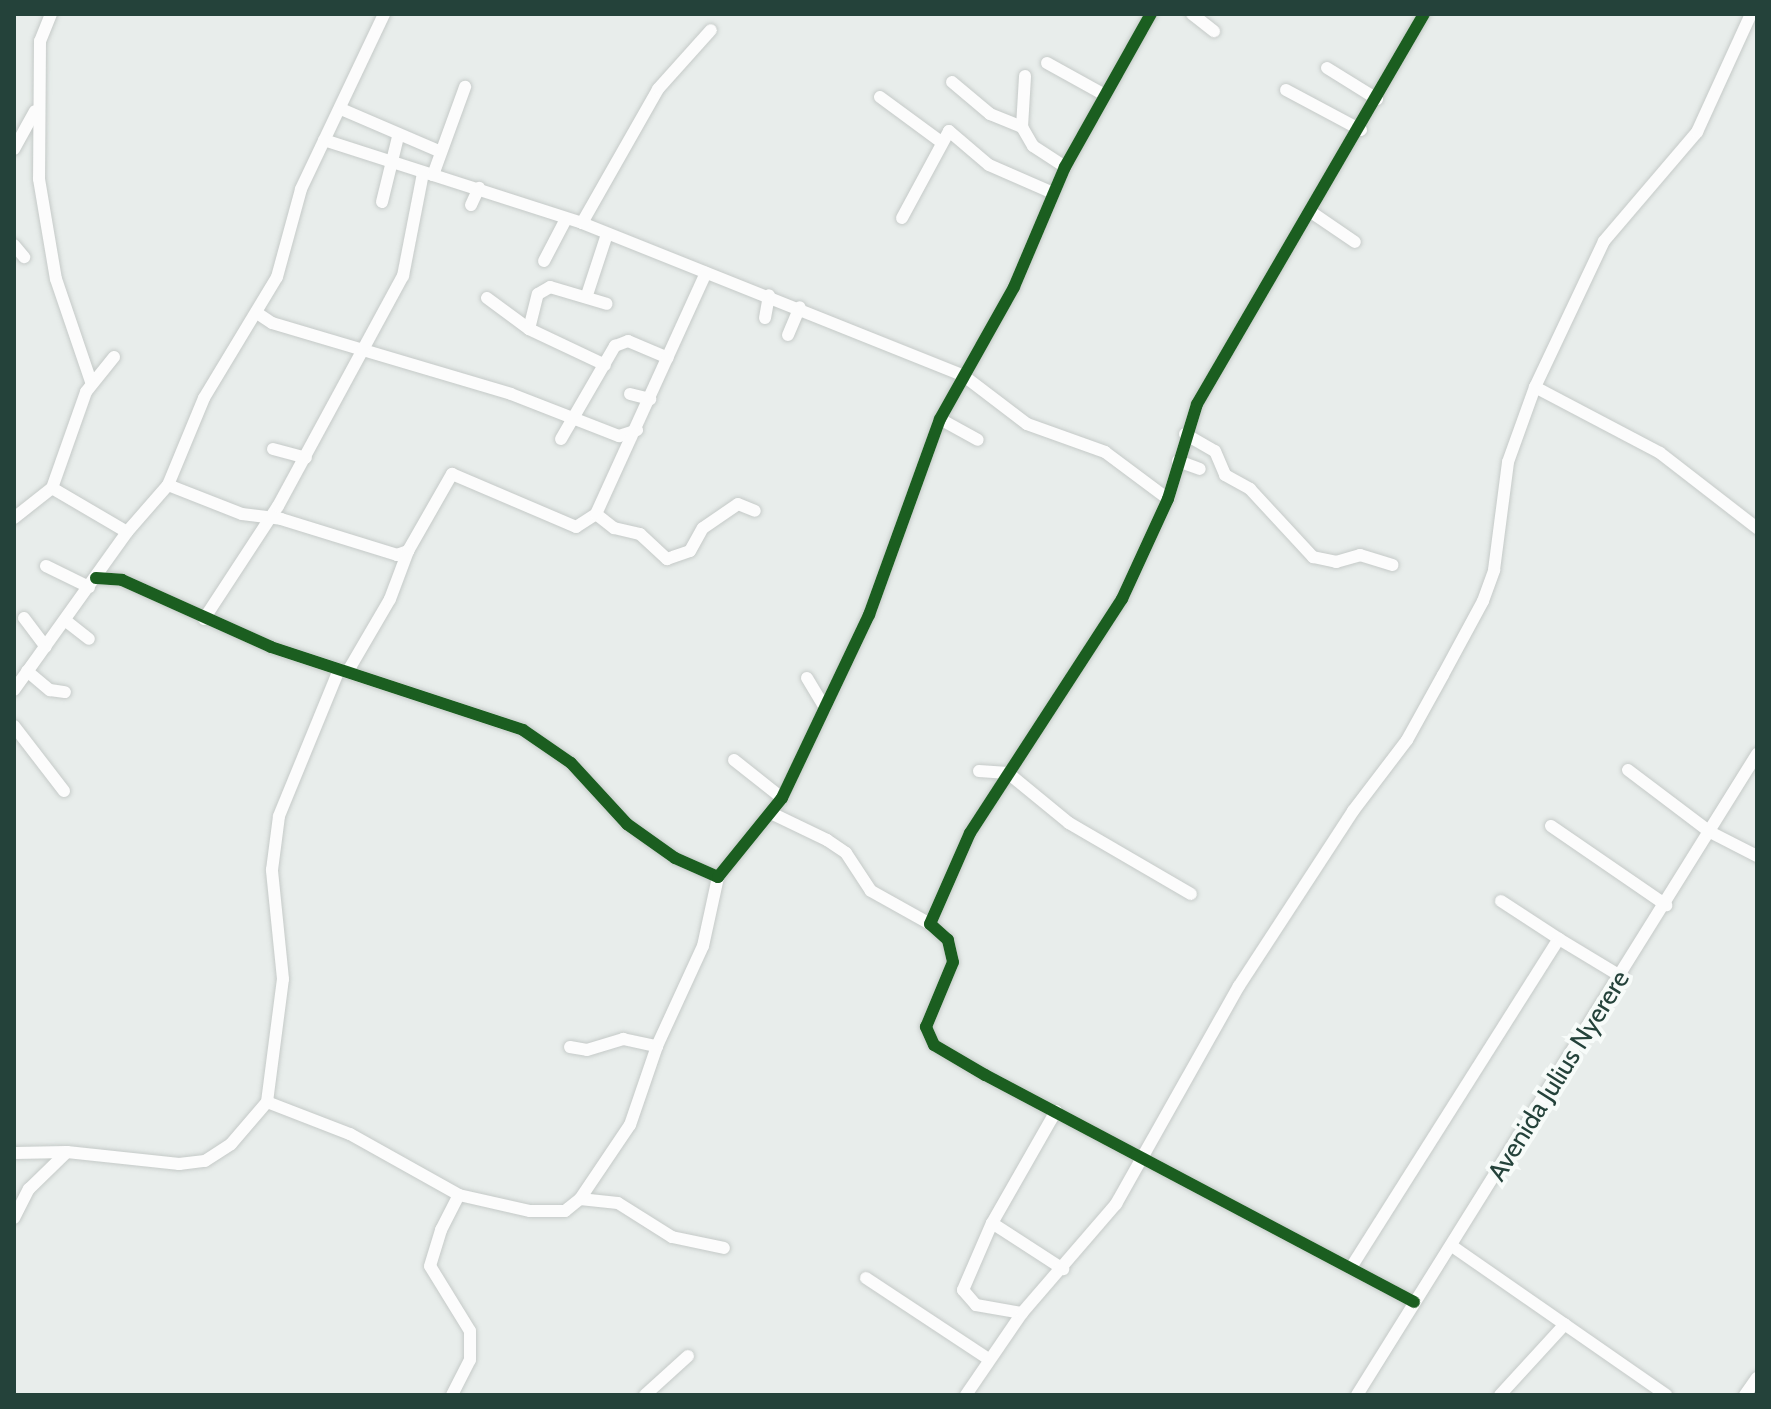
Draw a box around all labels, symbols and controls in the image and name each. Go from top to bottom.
street label: Avenida Julius Nyerere [1482,965,1636,1187]

